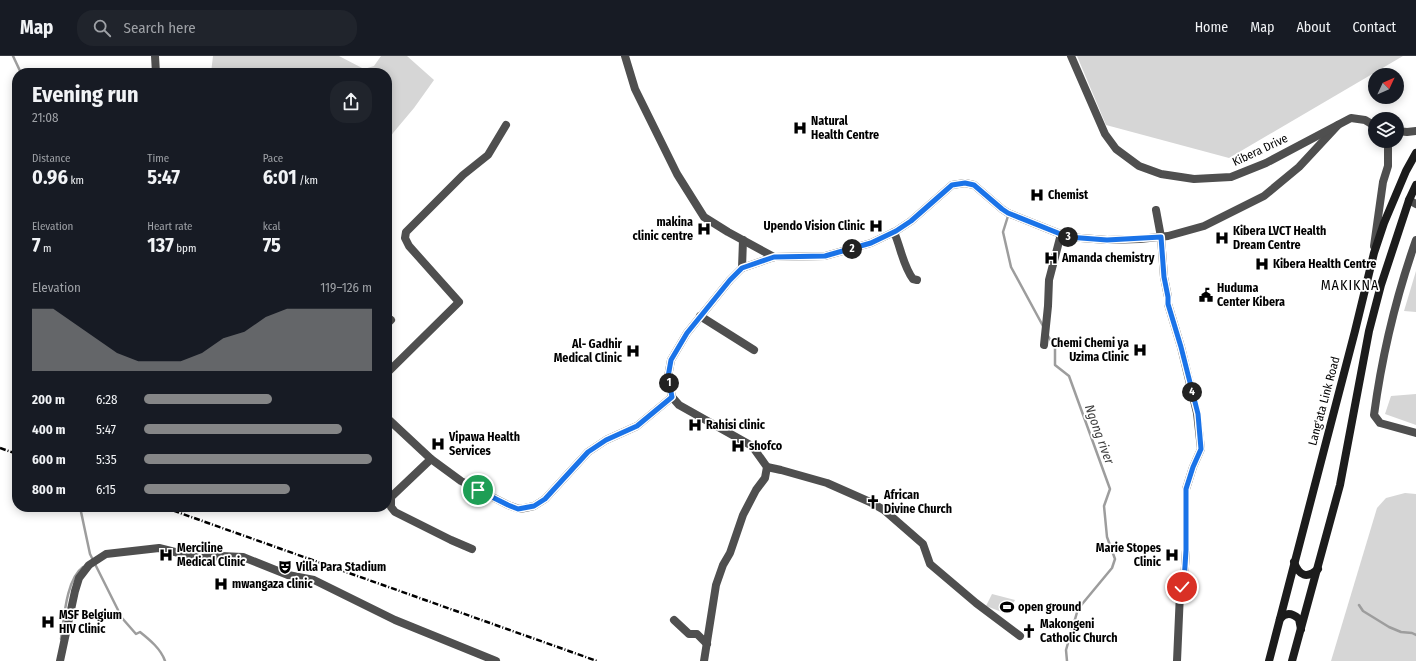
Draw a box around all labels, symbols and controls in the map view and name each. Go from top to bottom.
search box [77,10,357,46]
text: Map [20,16,53,39]
icon: search [91,17,113,39]
text: Search here [123,19,196,37]
text: Home [1195,19,1228,36]
text: Map [1250,19,1274,36]
text: About [1296,19,1331,36]
text: Contact [1353,19,1396,36]
north arrow [1368,68,1404,104]
map controls [1368,68,1404,148]
text: Evening run [32,81,139,108]
button: share [330,81,372,123]
text: 21:08 [32,110,59,125]
button: layers [1368,112,1404,148]
place label: Natural Health Centre [811,114,879,142]
hospital icon: Natural Health Centre [792,120,808,136]
street label: Kibera Drive [1230,131,1290,169]
text: Distance [32,152,71,165]
text: Time [147,152,169,165]
text: Pace [263,152,283,165]
text: 0.96 [32,165,68,189]
text: 5:47 [147,165,180,189]
text: 6:01 [263,165,297,189]
text: km [68,174,84,187]
text: /km [297,174,318,187]
hospital icon: Chemist [1029,187,1045,203]
place label: Chemist [1048,188,1089,202]
place label: makina clinic centre [633,215,693,243]
hospital icon: Upendo Vision Clinic [868,218,884,234]
place label: Upendo Vision Clinic [763,219,866,233]
text: Elevation [32,220,73,233]
text: Heart rate [147,220,193,233]
text: kcal [263,220,280,233]
hospital icon: makina clinic centre [696,221,712,237]
place label: Kibera LVCT Health Dream Centre [1233,224,1326,252]
pin: 3 [1058,227,1078,247]
text: 3 [1065,230,1071,243]
hospital icon: Kibera LVCT Health Dream Centre [1214,230,1230,246]
text: 7 [32,233,41,257]
text: 137 [147,233,174,257]
text: 75 [263,233,281,257]
pin: 2 [842,239,862,259]
text: m [41,242,52,255]
text: bpm [174,242,196,255]
text: 2 [849,242,855,255]
hospital icon: Amanda chemistry [1043,250,1059,266]
place label: Amanda chemistry [1061,251,1155,265]
hospital icon: Kibera Health Centre [1254,256,1270,272]
place label: Kibera Health Centre [1273,257,1376,271]
district label: MAKIKNA [1321,277,1379,294]
text: Elevation [32,280,81,295]
text: 119–126 m [320,280,372,295]
place label: Huduma Center Kibera [1217,281,1285,309]
public building icon: Huduma Center Kibera [1198,287,1214,303]
place label: Chemi Chemi ya Uzima Clinic [1051,336,1130,364]
place label: Al- Gadhir Medical Clinic [554,337,623,365]
hospital icon: Chemi Chemi ya Uzima Clinic [1132,342,1148,358]
hospital icon: Al- Gadhir Medical Clinic [625,343,641,359]
street label: Lang'ata Link Road [1305,355,1343,447]
pin: 1 [659,373,679,393]
text: 1 [667,376,671,389]
pin: 4 [1182,382,1202,402]
text: 4 [1189,385,1195,398]
text: 200 m [32,392,65,407]
text: 6:28 [96,392,117,407]
water label: Ngong river [1082,402,1117,466]
hospital icon: Rahisi clinic [687,417,703,433]
place label: Rahisi clinic [706,418,766,432]
text: 400 m [32,422,66,437]
text: 5:47 [96,422,116,437]
place label: Vipawa Health Services [448,430,520,458]
hospital icon: Vipawa Health Services [430,436,446,452]
hospital icon: shofco [730,438,746,454]
place label: shofco [749,439,783,453]
text: 600 m [32,452,66,467]
text: 5:35 [96,452,117,467]
pin [461,473,495,507]
icon: arrive [467,479,489,501]
text: 800 m [32,482,66,497]
text: 6:15 [96,482,116,497]
place label: African Divine Church [883,488,952,516]
church icon: African Divine Church [865,494,881,510]
place label: Merciline Medical Clinic [177,541,246,569]
place label: Marie Stopes Clinic [1096,541,1162,569]
hospital icon: Merciline Medical Clinic [158,547,174,563]
hospital icon: Marie Stopes Clinic [1164,547,1180,563]
theatre icon: Villa Para Stadium [277,559,293,575]
place label: Villa Para Stadium [295,560,386,574]
pin [1165,570,1199,604]
hospital icon: mwangaza clinic [213,576,229,592]
icon: check [1171,576,1193,598]
place label: mwangaza clinic [232,577,313,591]
sports icon: open ground [999,599,1015,615]
place label: open ground [1018,600,1081,614]
place label: MSF Belgium HIV Clinic [59,608,122,636]
hospital icon: MSF Belgium HIV Clinic [40,614,56,630]
place label: Makongeni Catholic Church [1040,617,1117,645]
church icon: Makongeni Catholic Church [1021,623,1037,639]

